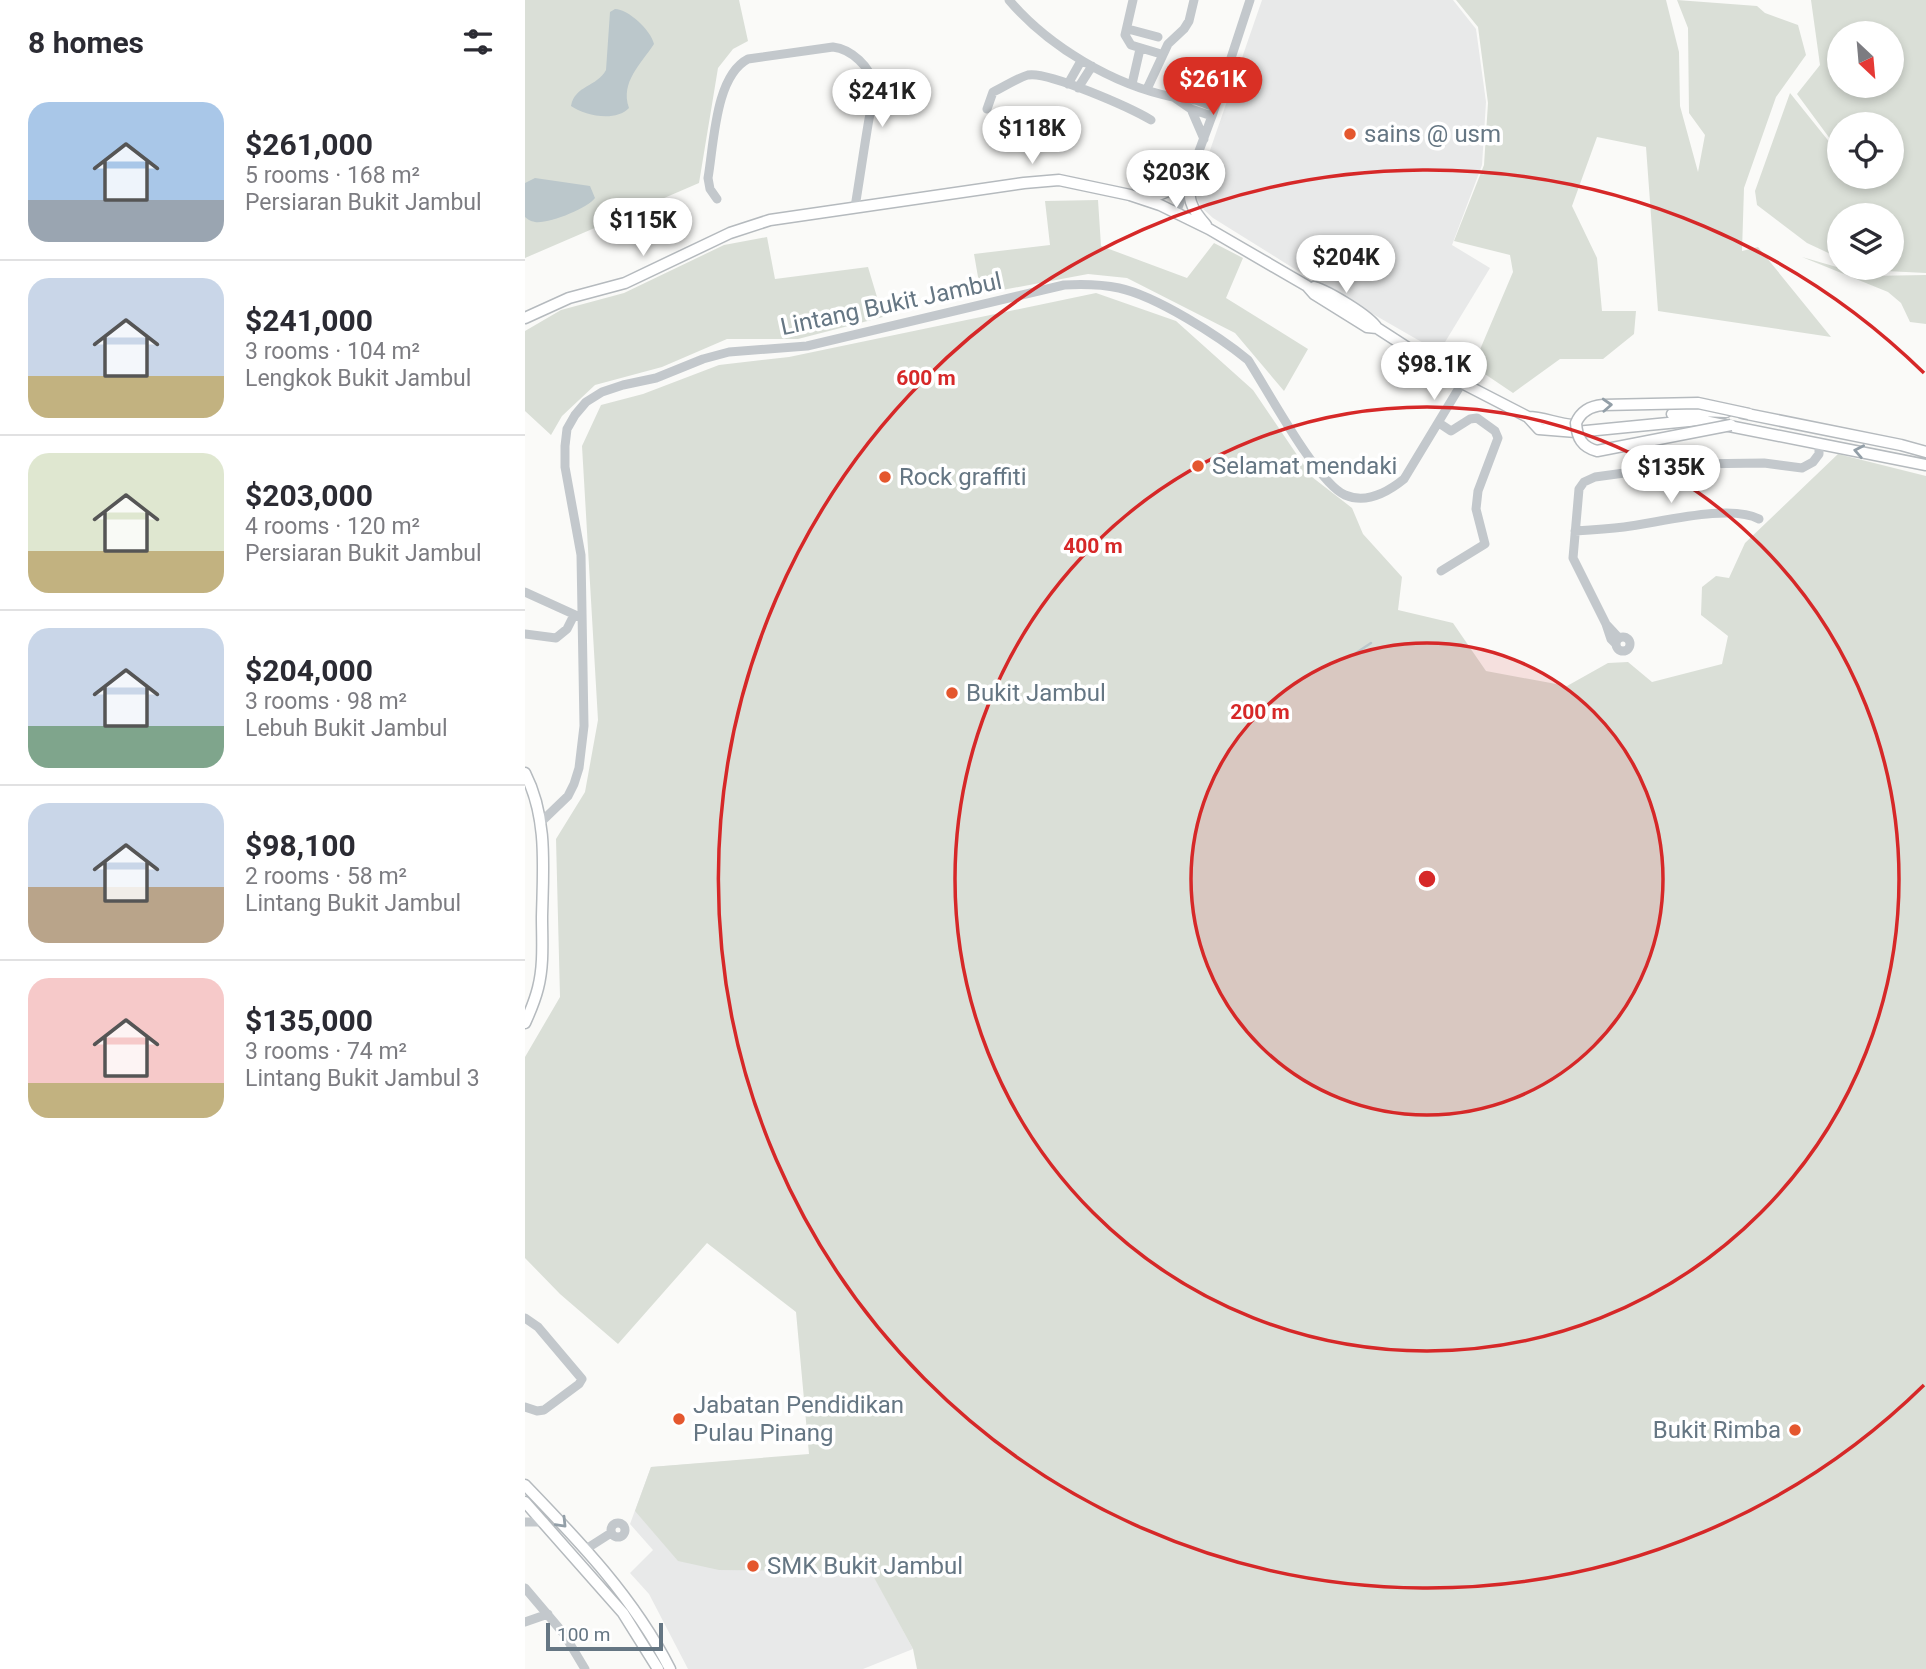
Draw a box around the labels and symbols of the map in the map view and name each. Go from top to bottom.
north arrow [1827,21,1904,98]
pin: $261K [1164,58,1262,117]
pin: $241K [833,69,931,129]
pin: $118K [983,106,1081,166]
place label: sains @ usm [1364,120,1501,148]
marker: sains @ usm [1342,126,1358,142]
pin: $203K [1127,150,1225,210]
pin: $115K [594,198,692,258]
pin: $204K [1297,236,1395,295]
street label: Lintang Bukit Jambul [778,267,1004,341]
pin: $98.1K [1377,342,1491,402]
text: 600 m [896,366,956,390]
one-way arrow [1602,398,1613,413]
one-way arrow [1853,444,1865,459]
pin: $135K [1622,446,1720,505]
place label: Selamat mendaki [1212,452,1397,480]
marker: Selamat mendaki [1190,458,1206,474]
place label: Rock graffiti [899,463,1027,491]
marker: Rock graffiti [877,469,893,485]
text: 400 m [1063,534,1123,558]
place label: Bukit Jambul [966,679,1106,707]
marker: Bukit Jambul [944,685,960,701]
text: 200 m [1230,700,1290,724]
centre of rings [1415,867,1439,891]
place label: Jabatan Pendidikan Pulau Pinang [693,1391,904,1447]
marker: Jabatan Pendidikan Pulau Pinang [671,1411,687,1427]
place label: Bukit Rimba [1653,1416,1781,1444]
marker: Bukit Rimba [1787,1422,1803,1438]
one-way arrow [554,1515,567,1528]
place label: SMK Bukit Jambul [767,1552,963,1580]
marker: SMK Bukit Jambul [745,1558,761,1574]
scale bar [546,1620,663,1652]

